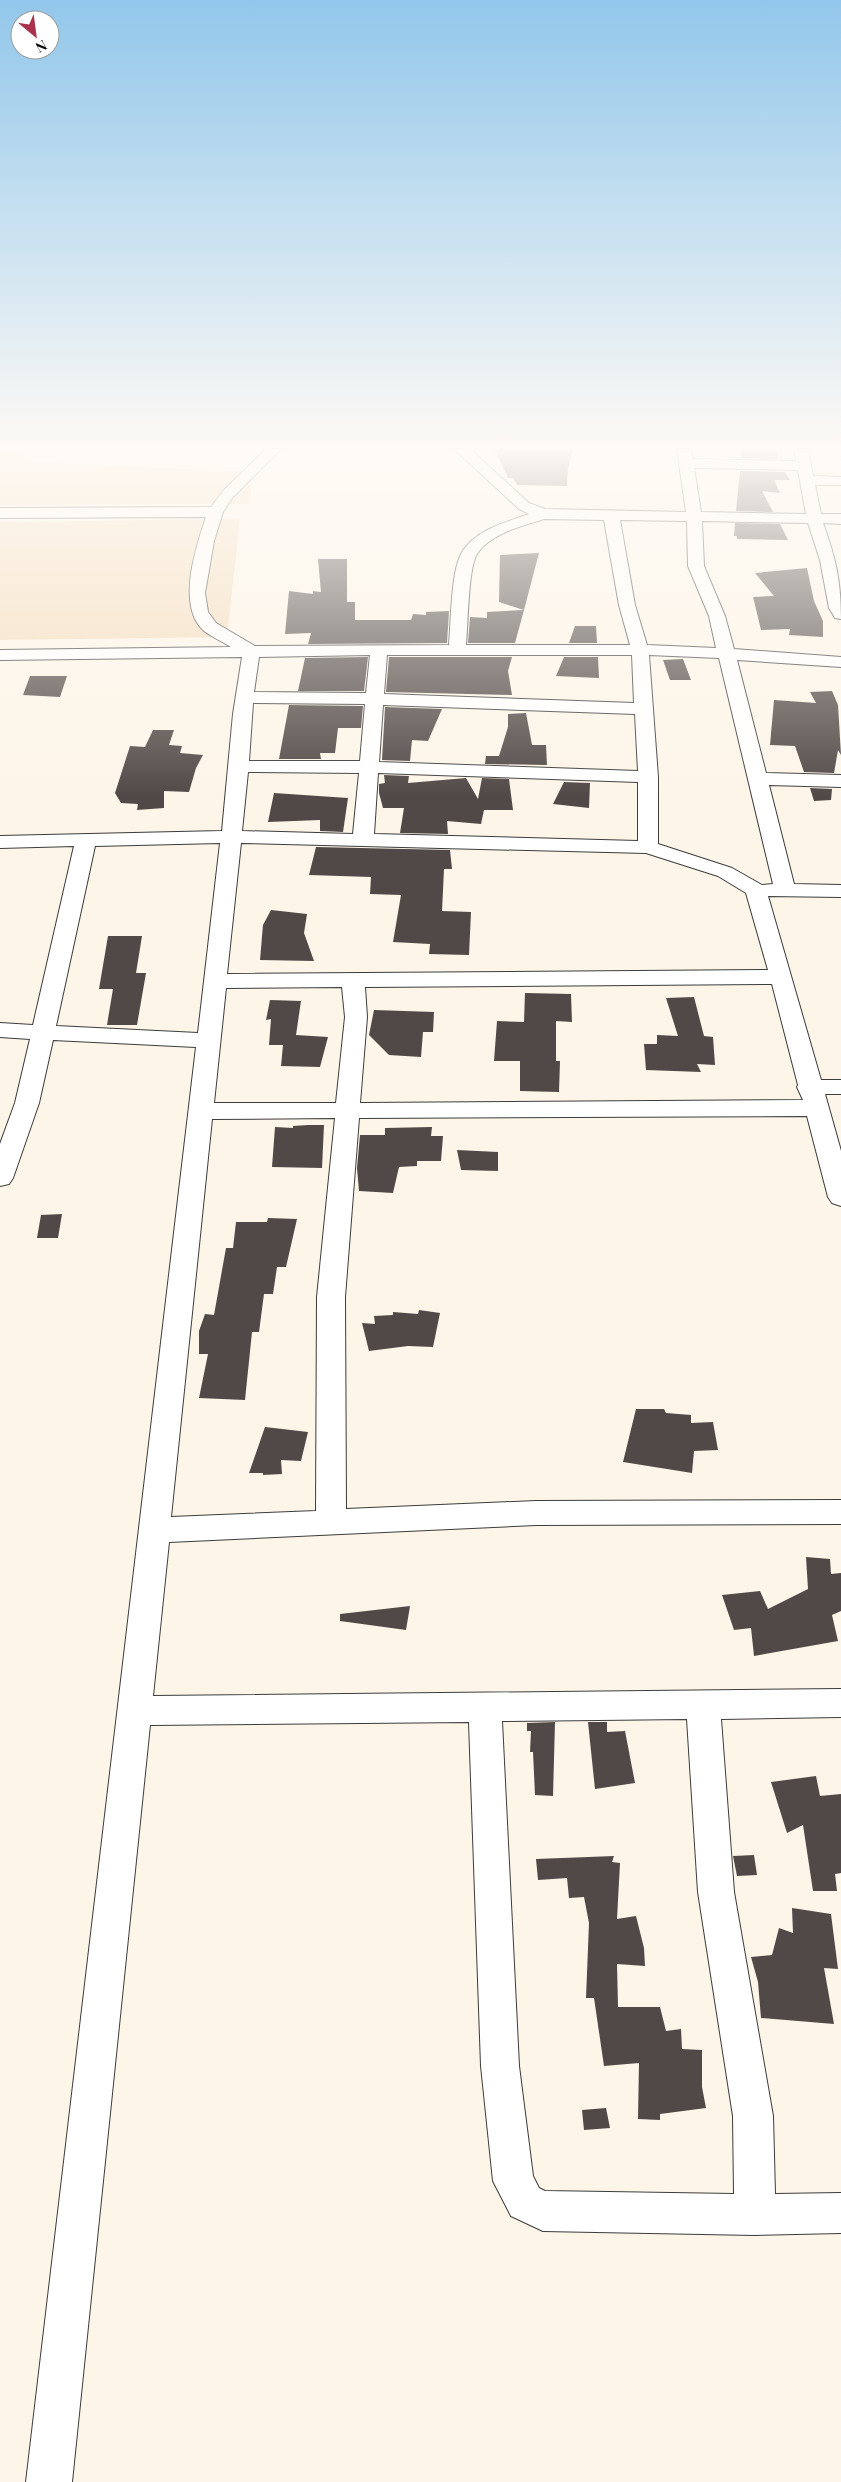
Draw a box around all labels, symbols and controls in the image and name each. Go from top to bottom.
north arrow [10,10,60,60]
text: N [33,36,51,58]

